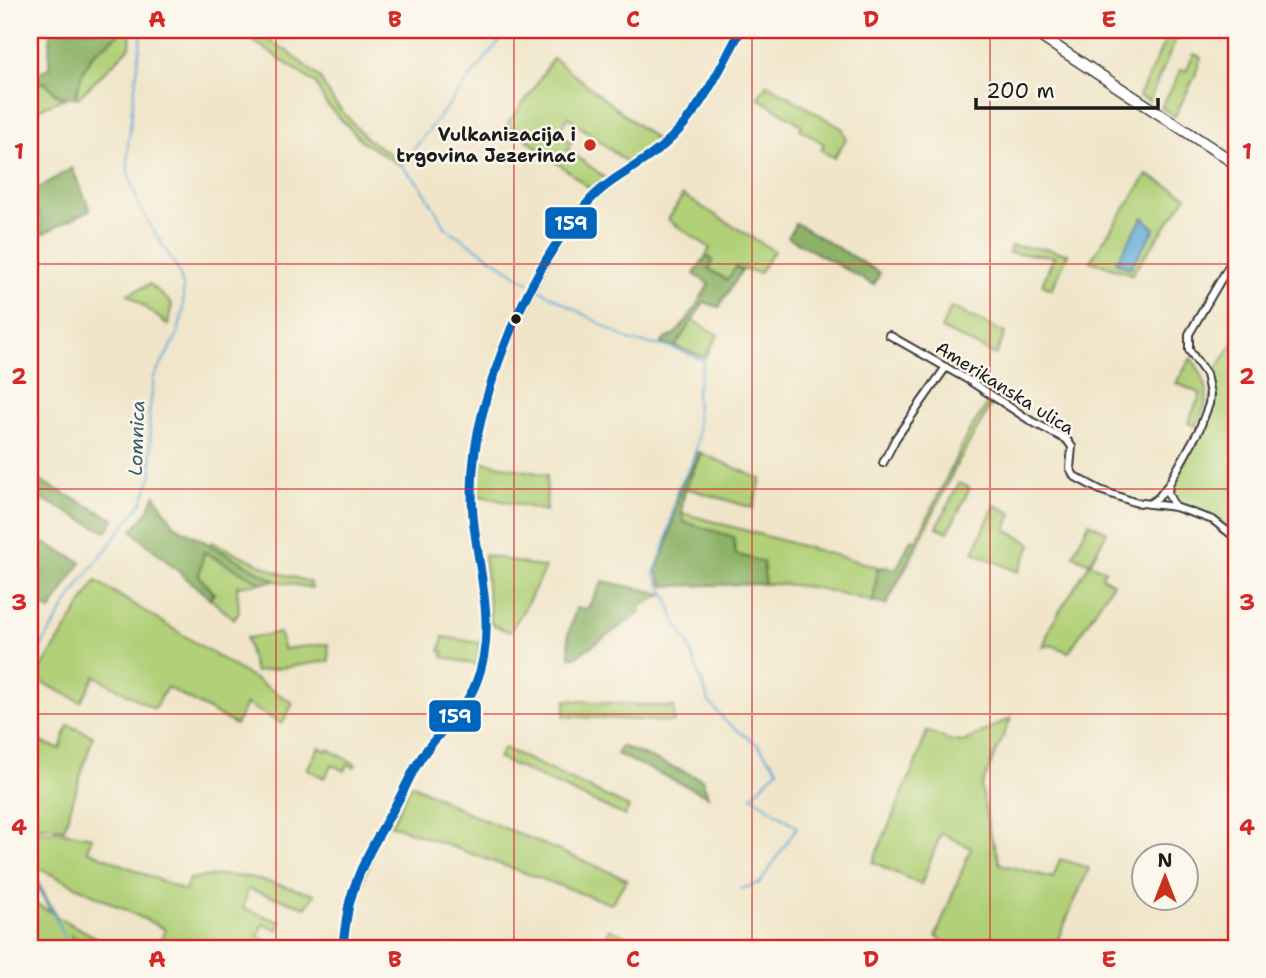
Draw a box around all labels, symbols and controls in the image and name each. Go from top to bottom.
text: A [148,4,166,34]
text: B [388,4,402,34]
text: C [626,4,640,34]
text: D [863,4,879,34]
text: E [1101,4,1117,34]
scale bar [976,66,1158,110]
text: 200 m [986,77,1055,105]
place label: Vulkanizacija i trgovina Jezerinac [396,123,576,168]
text: 1 [14,136,24,166]
text: 1 [1242,136,1252,166]
marker: Vulkanizacija i trgovina Jezerinac [582,137,598,153]
line badge: 159 [544,206,598,240]
text: 159 [554,211,588,236]
unlabelled marker [509,312,523,326]
street label: Amerikanska ulica [931,336,1079,440]
text: 2 [11,361,27,391]
text: 2 [1239,361,1255,391]
water label: Lomnica [123,400,150,476]
text: 3 [11,587,27,617]
text: 3 [1239,587,1255,617]
line badge: 159 [428,699,482,733]
text: 159 [438,704,472,729]
text: 4 [11,812,27,842]
text: 4 [1239,812,1255,842]
north arrow [1130,842,1200,912]
text: N [1157,848,1173,873]
text: A [148,944,166,974]
text: B [388,944,402,974]
text: C [626,944,640,974]
text: D [863,944,879,974]
text: E [1101,944,1117,974]

